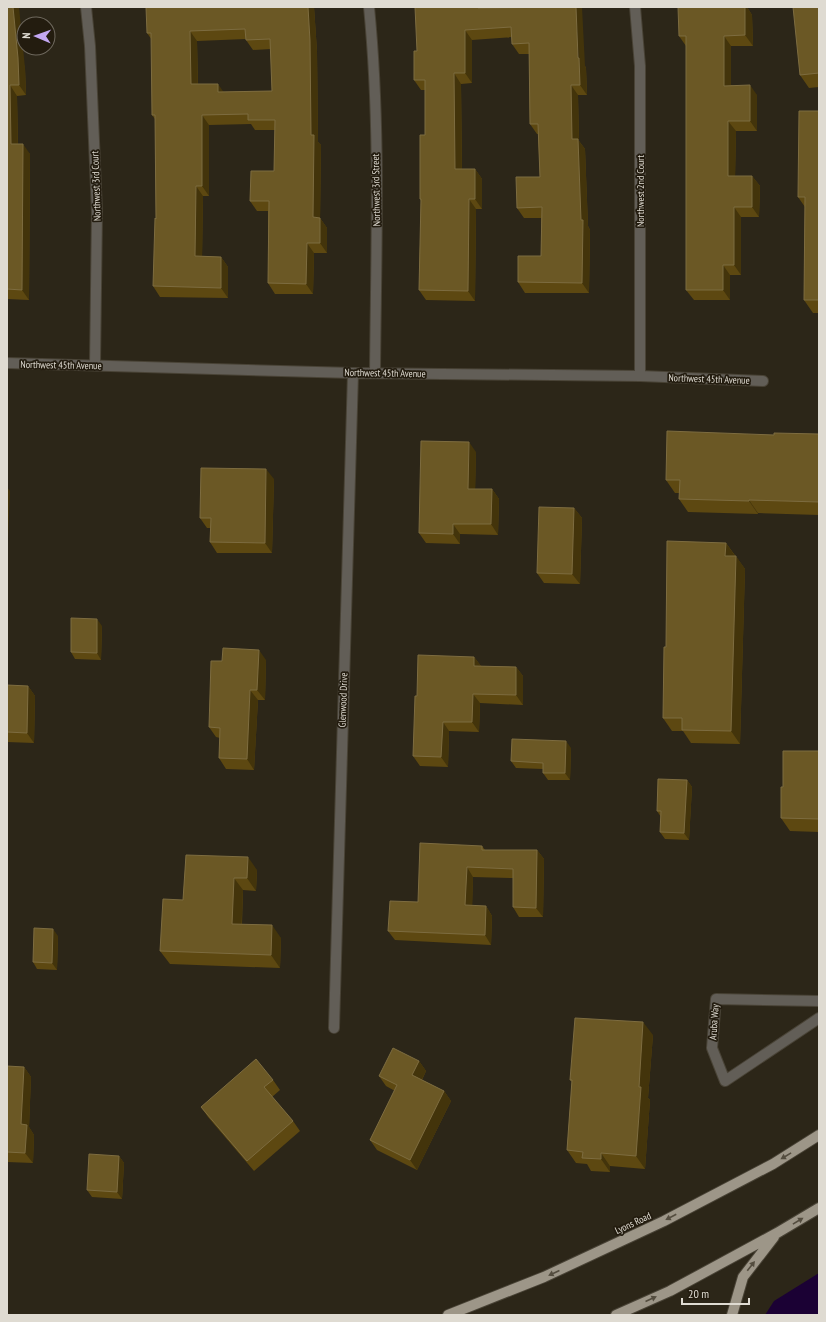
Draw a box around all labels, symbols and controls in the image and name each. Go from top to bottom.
north arrow [16,16,56,56]
text: N [19,32,33,39]
street label: Northwest 3rd Court [88,150,104,221]
street label: Northwest 3rd Street [369,153,383,226]
street label: Northwest 2nd Court [634,155,647,227]
street label: Northwest 45th Avenue [20,358,102,372]
street label: Northwest 45th Avenue [344,366,426,380]
street label: Northwest 45th Avenue [668,371,750,387]
street label: Glenwood Drive [336,672,350,728]
street label: Aruba Way [706,1003,722,1041]
one-way arrow [780,1152,792,1159]
street label: Lyons Road [613,1209,653,1237]
one-way arrow [665,1214,677,1221]
one-way arrow [793,1217,803,1225]
one-way arrow [747,1261,755,1272]
one-way arrow [548,1270,559,1276]
scale bar [682,1280,749,1306]
text: 20 m [688,1286,709,1301]
one-way arrow [646,1296,657,1302]

